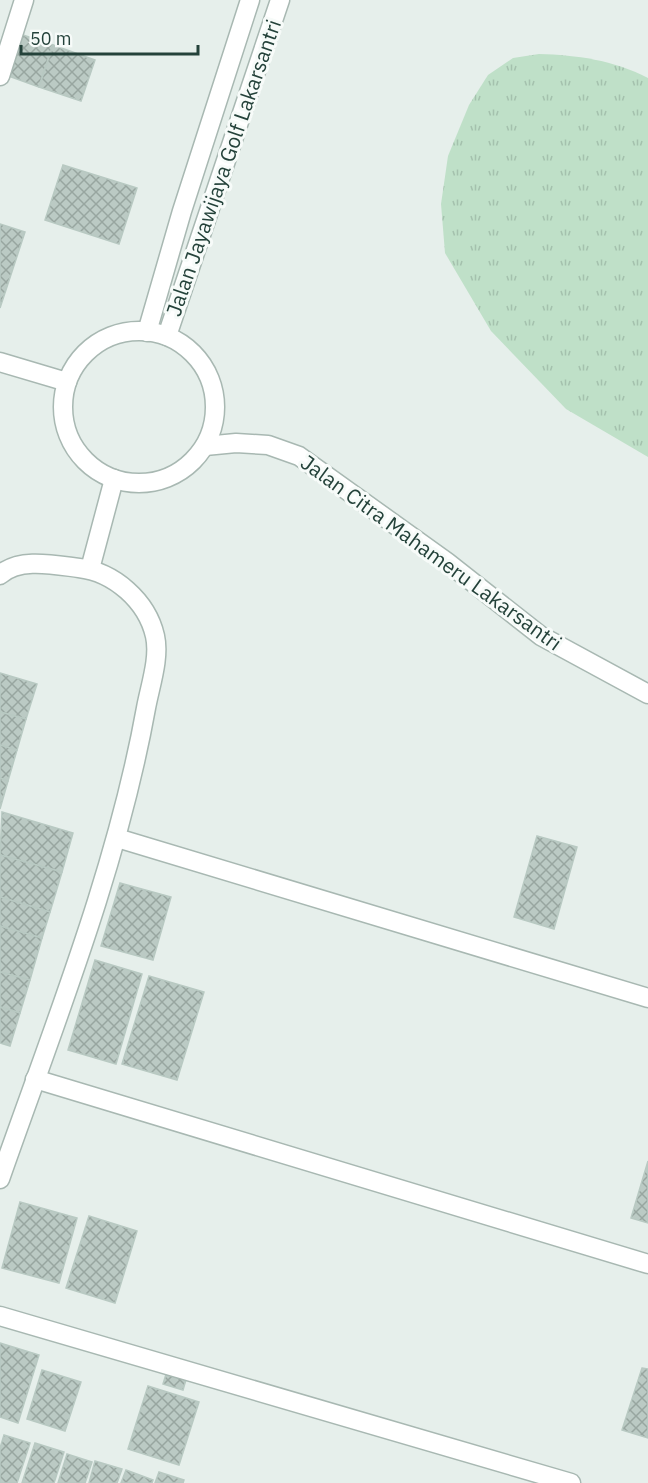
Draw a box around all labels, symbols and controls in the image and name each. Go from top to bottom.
street label: Jalan Jayawijaya Golf Lakarsantri [159,16,287,320]
scale bar [21,18,198,56]
text: 50 m [30,27,72,50]
street label: Jalan Citra Mahameru Lakarsantri [295,448,568,656]

